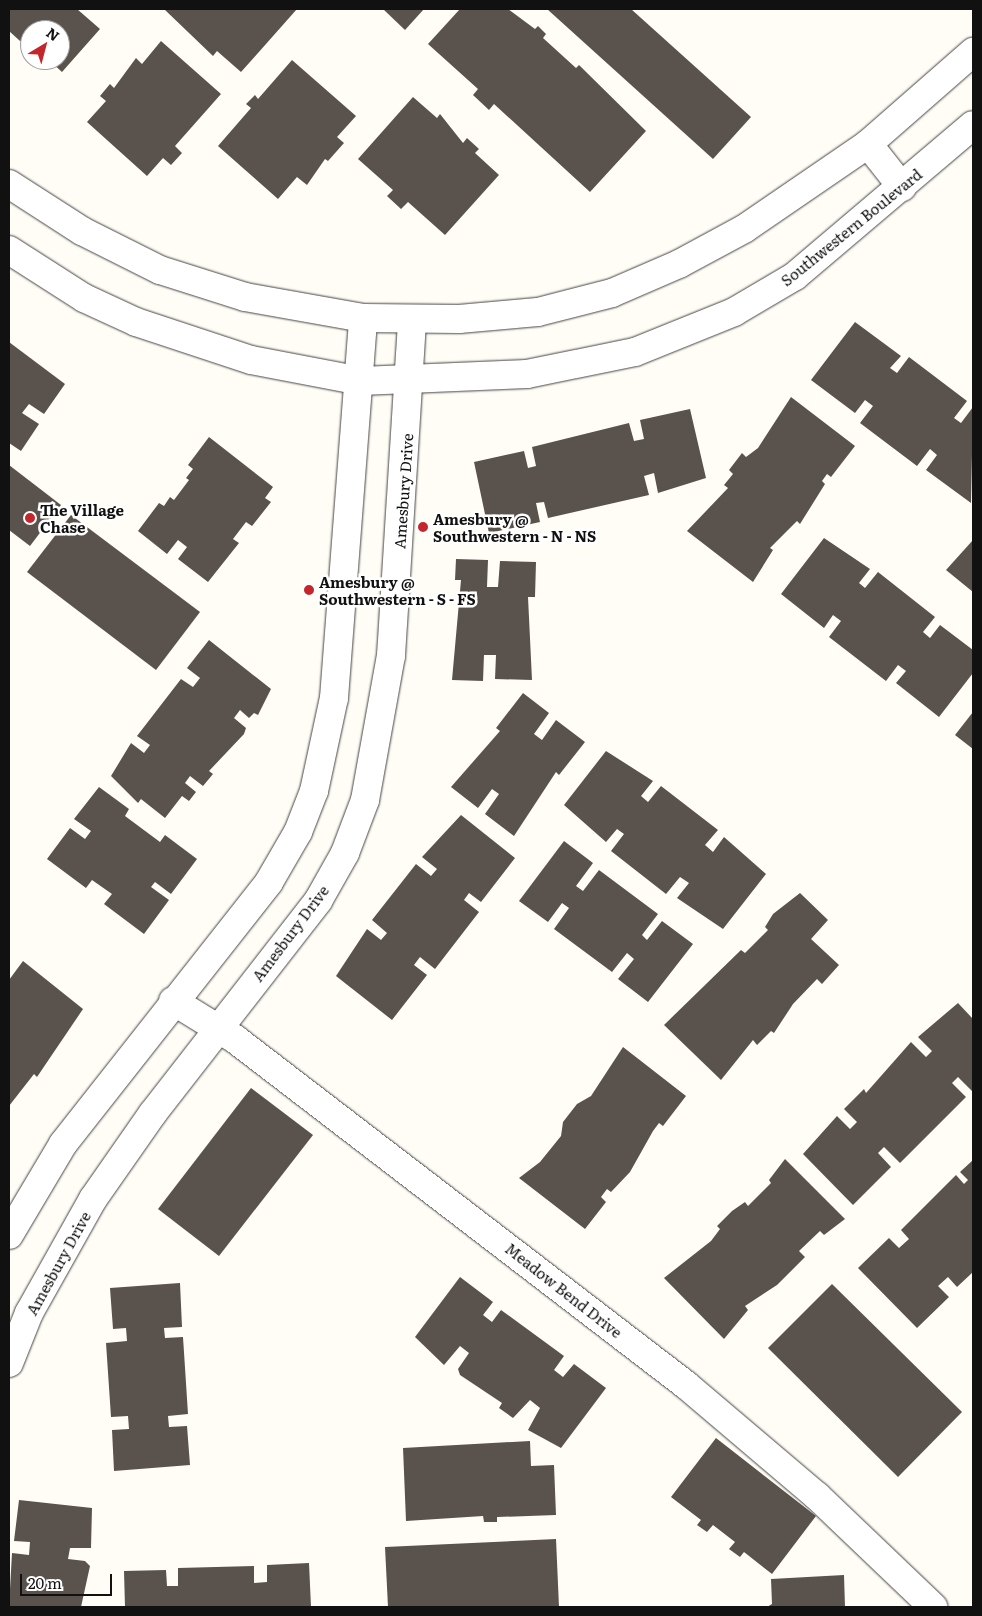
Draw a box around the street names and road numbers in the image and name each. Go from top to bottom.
street label: Southwestern Boulevard [777,165,925,289]
street label: Amesbury Drive [390,433,416,549]
street label: Amesbury Drive [248,881,332,985]
street label: Amesbury Drive [22,1208,94,1318]
street label: Meadow Bend Drive [502,1239,626,1341]

